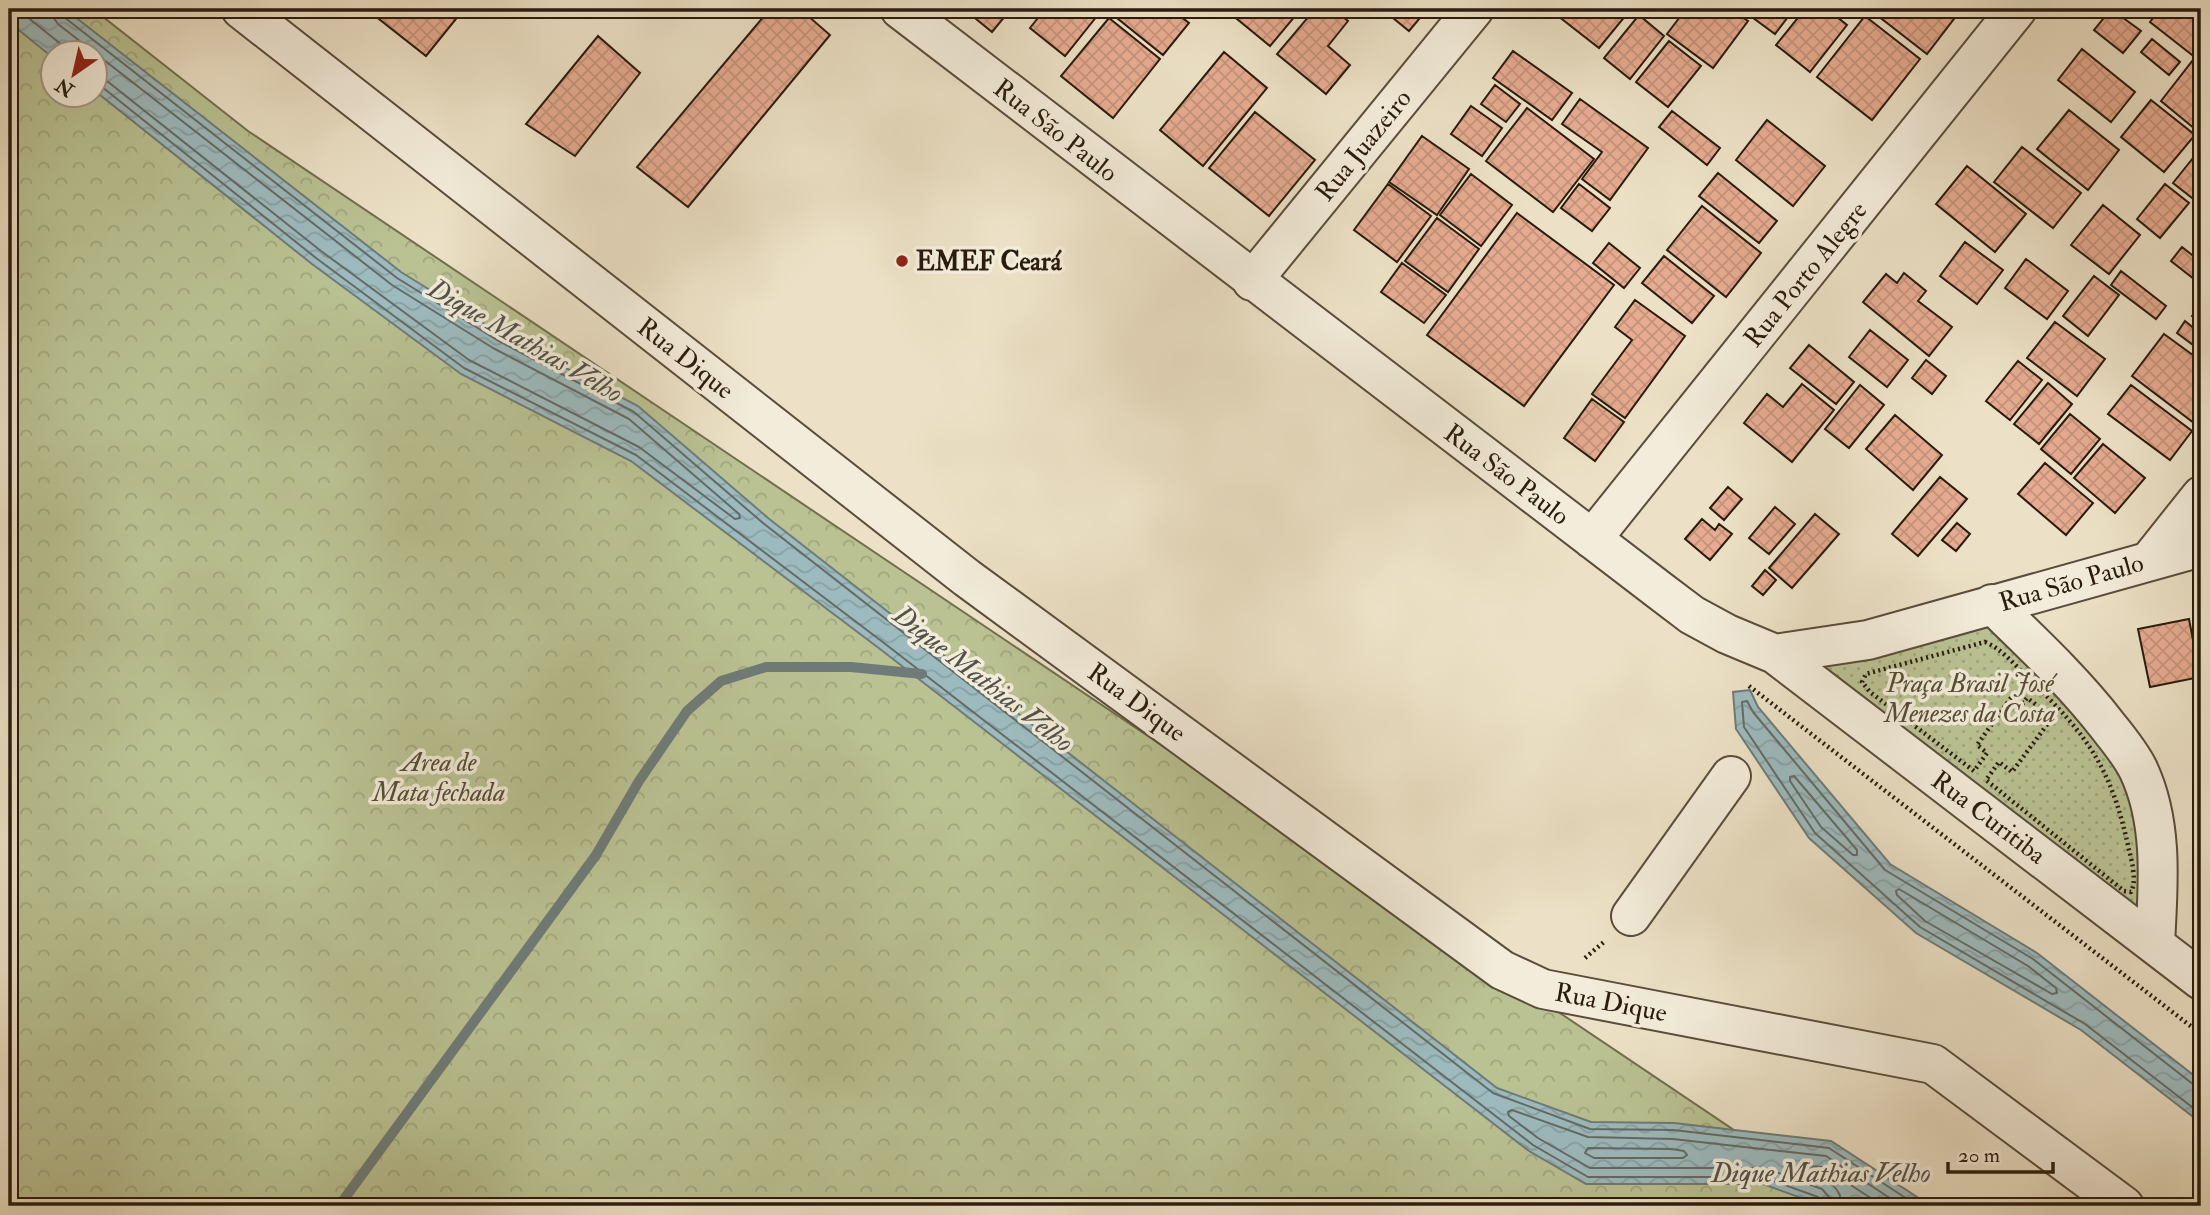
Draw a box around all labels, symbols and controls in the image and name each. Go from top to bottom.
north arrow [38,38,108,108]
text: N [50,72,80,103]
street label: Rua São Paulo [987,72,1124,189]
street label: Rua Juazeiro [1309,83,1419,208]
street label: Rua Porto Alegre [1737,195,1874,354]
place label: EMEF Ceará [916,246,1063,278]
marker: EMEF Ceará [894,253,910,269]
water label: Dique Mathias Velho [421,271,629,411]
street label: Rua Dique [631,311,740,407]
street label: Rua São Paulo [1437,417,1575,532]
street label: Rua São Paulo [1995,547,2147,619]
water label: Dique Mathias Velho [885,597,1080,761]
street label: Rua Dique [1081,656,1192,749]
park label: Praça Brasil José Menezes da Costa [1882,668,2058,730]
park label: Area de Mata fechada [371,747,505,809]
street label: Rua Curitiba [1925,764,2052,871]
street label: Rua Dique [1552,976,1670,1030]
scale bar [1948,1131,2052,1175]
text: 20 m [1958,1142,2000,1169]
water label: Dique Mathias Velho [1710,1156,1931,1191]

